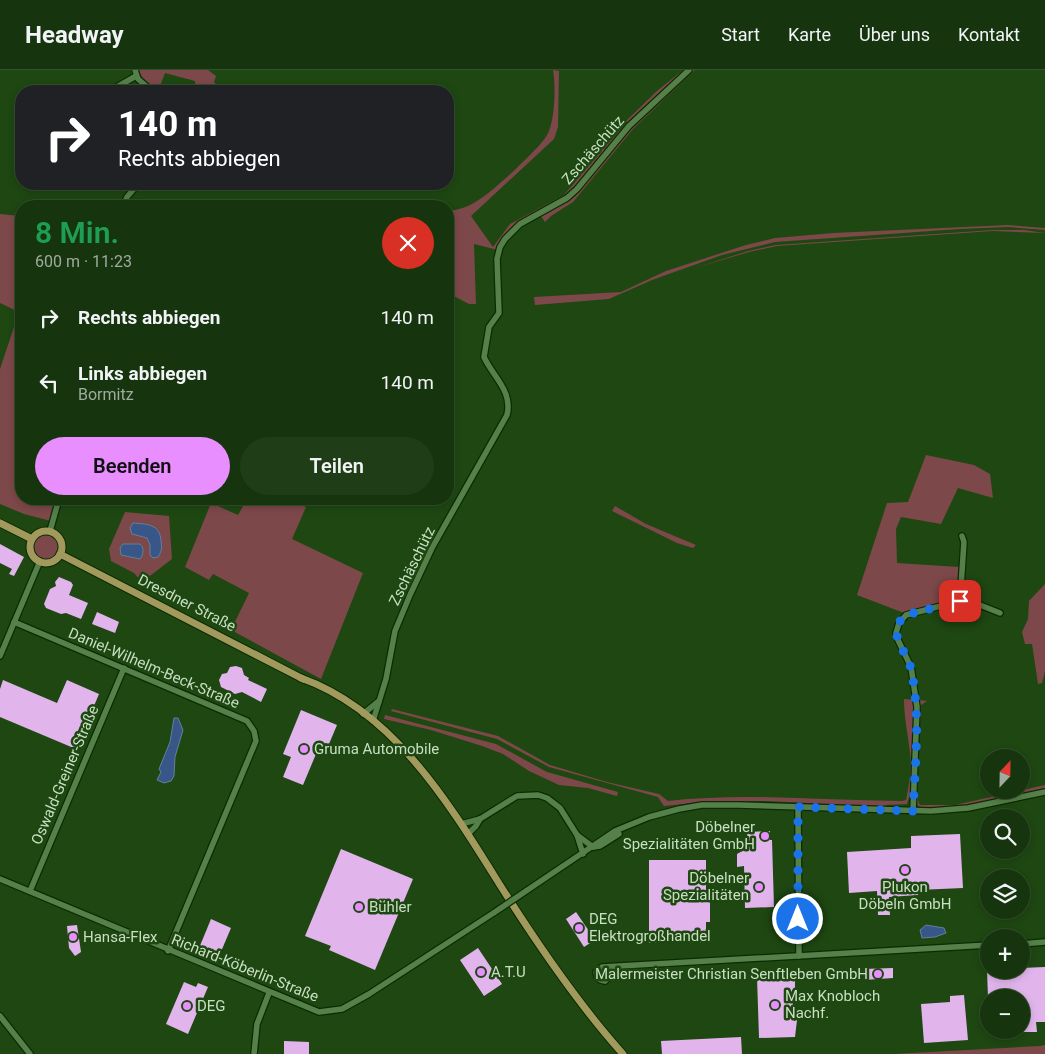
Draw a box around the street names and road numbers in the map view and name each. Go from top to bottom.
street label: Zschäschütz [558,112,628,188]
street label: Zschäschütz [385,524,439,608]
street label: Dresdner Straße [135,571,239,635]
street label: Daniel-Wilhelm-Beck-Straße [66,624,242,712]
street label: Oswald-Greiner-Straße [27,703,103,847]
street label: Richard-Köberlin-Straße [169,930,321,1006]

